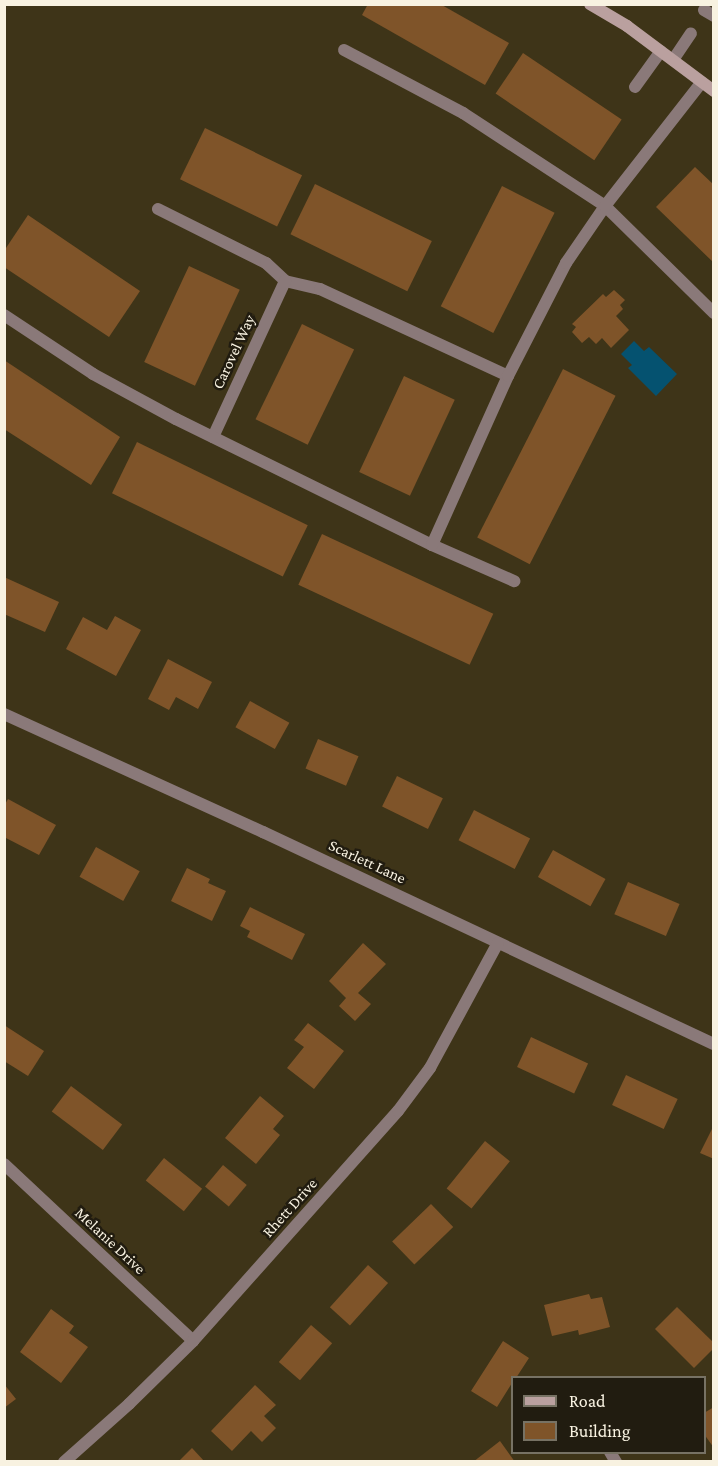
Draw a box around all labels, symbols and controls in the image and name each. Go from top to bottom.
street label: Carovel Way [208,312,260,392]
street label: Scarlett Lane [325,836,409,888]
street label: Rhett Drive [258,1174,322,1242]
street label: Melanie Drive [71,1203,149,1279]
legend [511,1376,706,1454]
text: Road [569,1391,606,1411]
text: Building [569,1421,630,1441]

